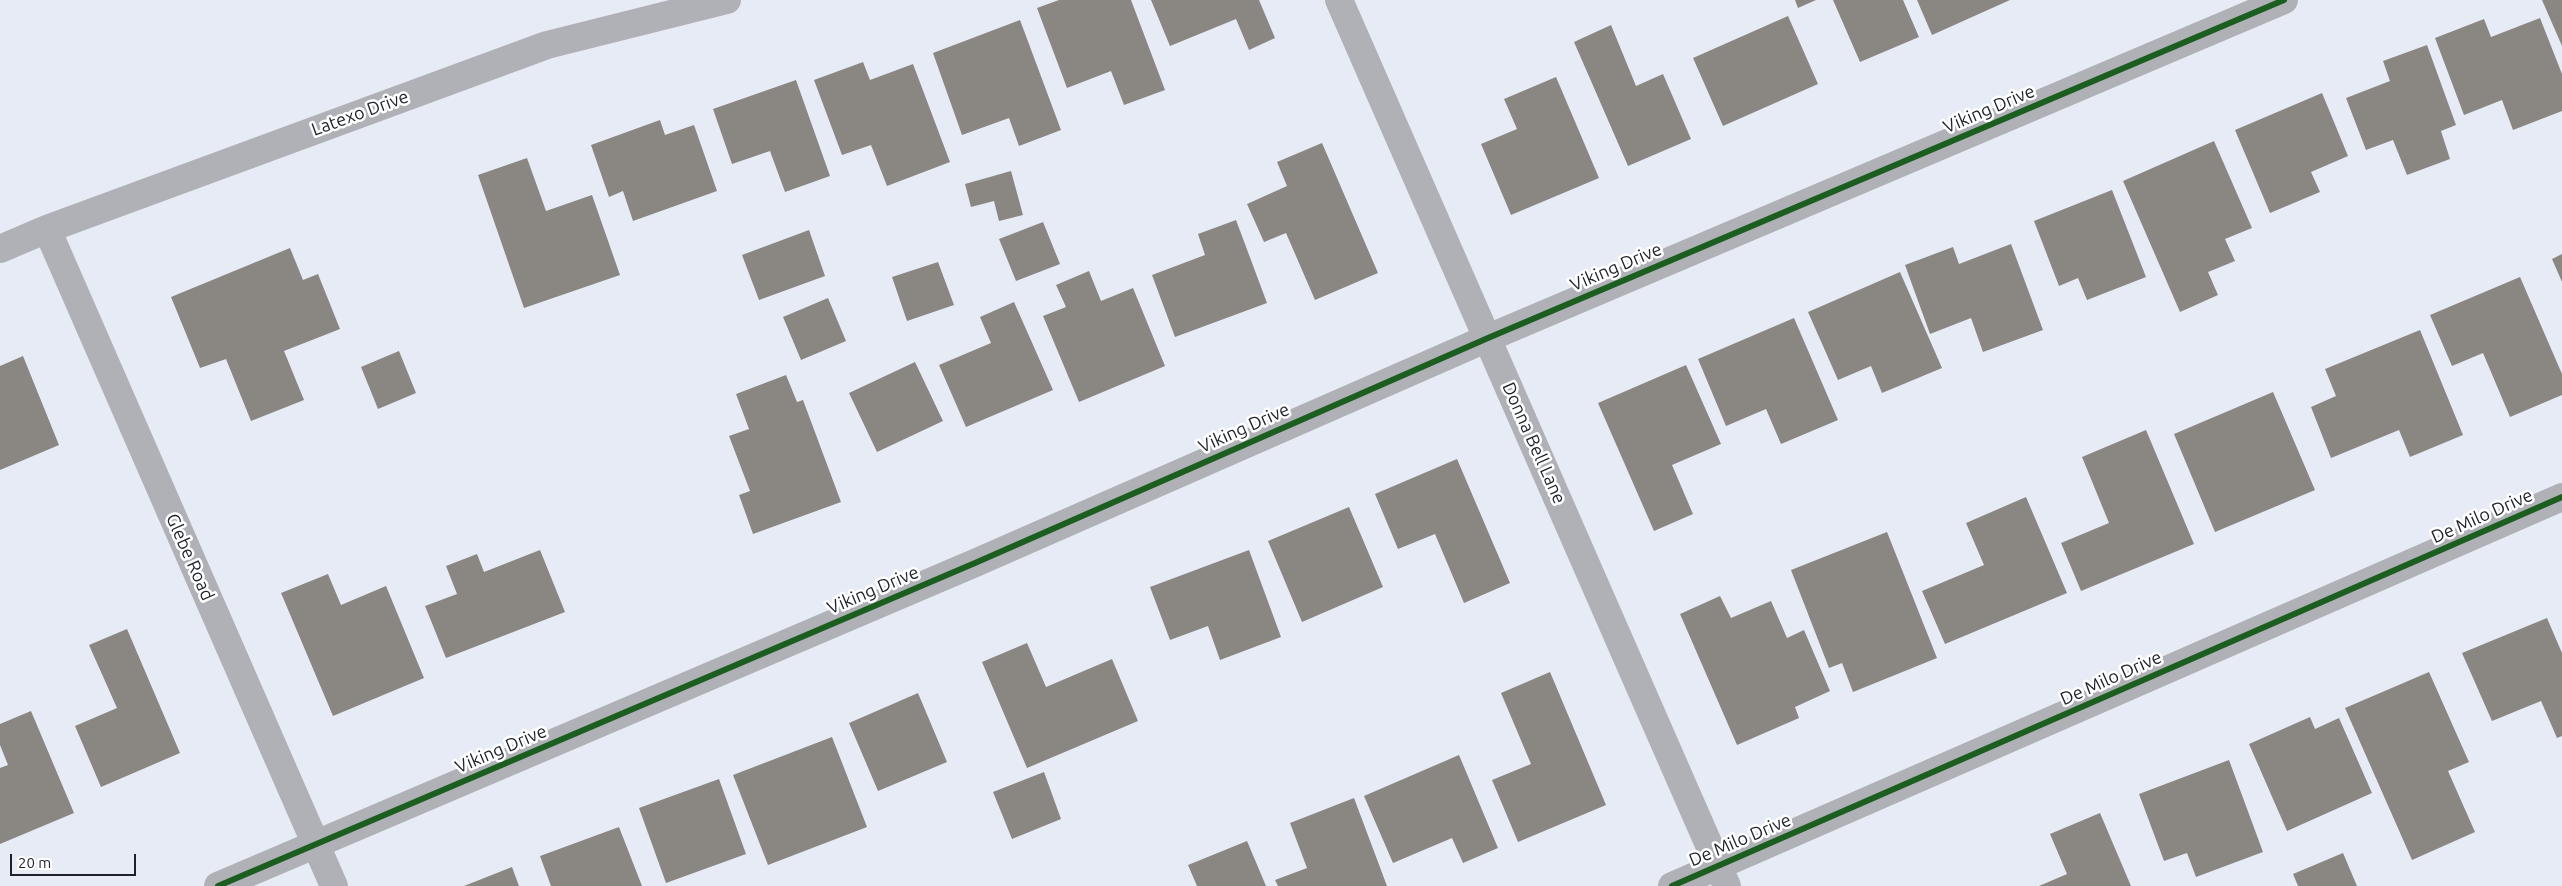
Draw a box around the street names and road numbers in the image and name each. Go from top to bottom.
street label: Viking Drive [1940,80,2038,138]
street label: Latexo Drive [309,85,411,141]
street label: Viking Drive [1567,238,1665,296]
street label: Donna Bell Lane [1498,379,1570,507]
street label: Viking Drive [1195,398,1293,458]
street label: De Milo Drive [2428,484,2536,548]
street label: Glebe Road [161,510,219,604]
street label: Viking Drive [824,561,922,619]
street label: De Milo Drive [2057,646,2165,710]
street label: Viking Drive [452,720,550,778]
street label: De Milo Drive [1686,809,1794,871]

